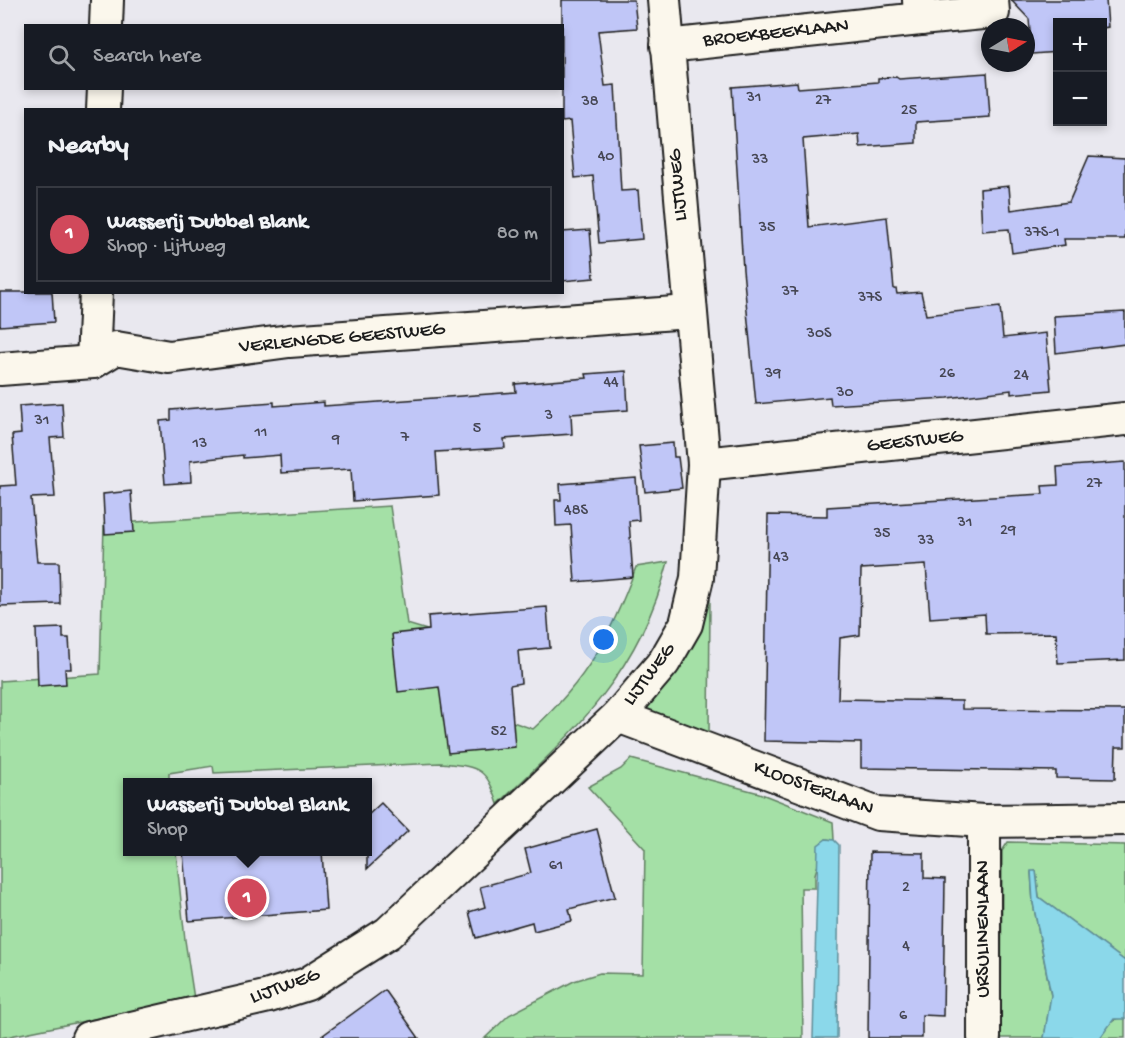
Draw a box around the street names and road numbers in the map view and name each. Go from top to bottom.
street label: BROEKBEEKLAAN [701,15,850,53]
street label: LIJTWEG [664,147,694,222]
street label: VERLENGDE GEESTWEG [237,318,447,360]
street label: GEESTWEG [866,425,966,458]
street label: LIJTWEG [619,638,682,711]
street label: KLOOSTERLAAN [750,757,876,821]
street label: URSULINENLAAN [973,860,996,998]
street label: LIJTWEG [247,963,324,1010]

